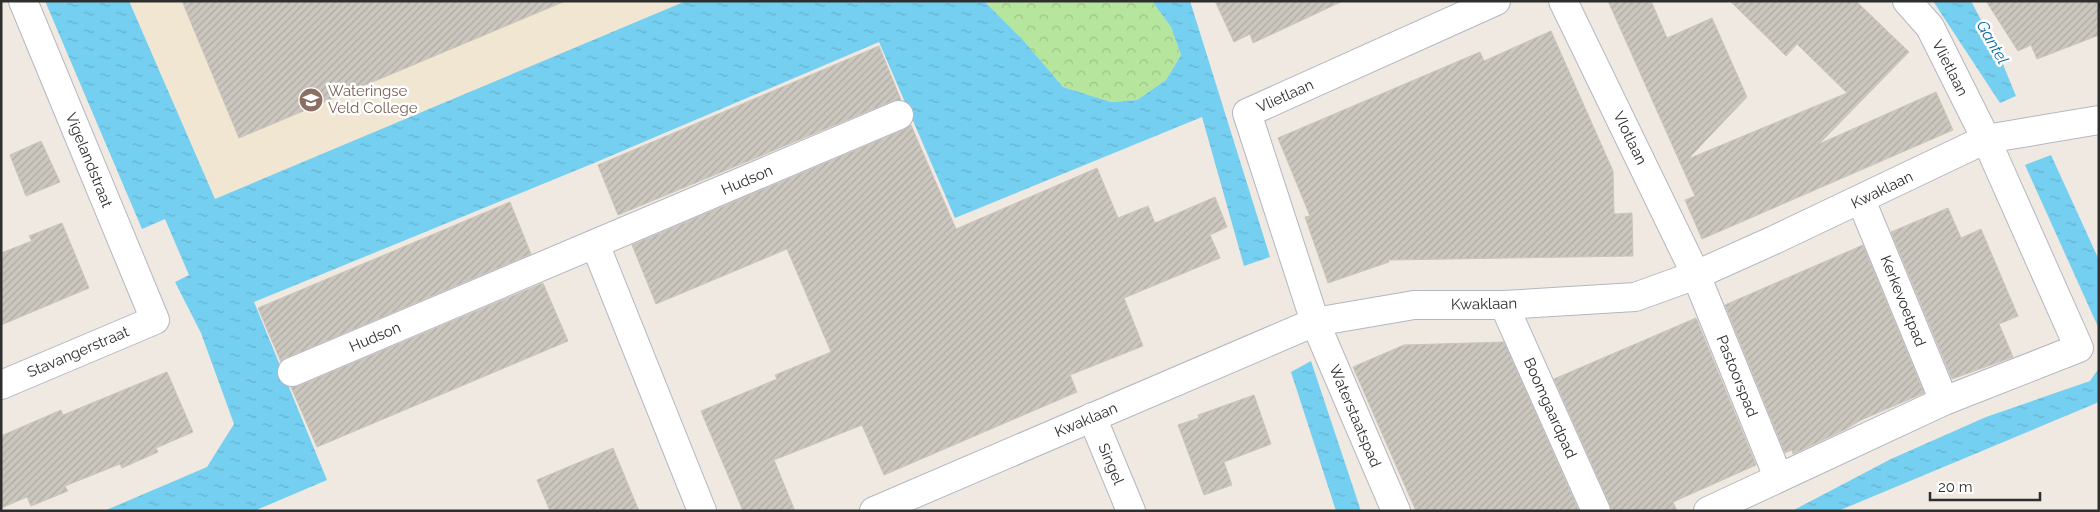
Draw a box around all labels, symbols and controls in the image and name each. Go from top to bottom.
water label: Gantel [1973,17,2013,67]
street label: Vlietlaan [1928,37,1972,99]
street label: Vlietlaan [1254,75,1316,117]
place label: Wateringse Veld College [328,82,418,117]
school or university icon: Wateringse Veld College [298,87,324,113]
street label: Vlotlaan [1609,108,1651,168]
street label: Vigelandstraat [62,110,116,210]
street label: Hudson [719,161,775,199]
street label: Kwaklaan [1848,167,1916,213]
street label: Kerkevoetpad [1877,253,1929,349]
street label: Kwaklaan [1451,294,1517,314]
street label: Hudson [347,318,403,356]
street label: Stavangerstraat [24,322,132,382]
street label: Pastoorspad [1712,332,1762,420]
street label: Boomgaardpad [1520,355,1580,461]
street label: Waterstaatspad [1325,362,1385,470]
street label: Kwaklaan [1052,399,1120,441]
street label: Singel [1094,441,1128,488]
scale bar [1930,470,2040,502]
text: 20 m [1938,478,1973,496]

